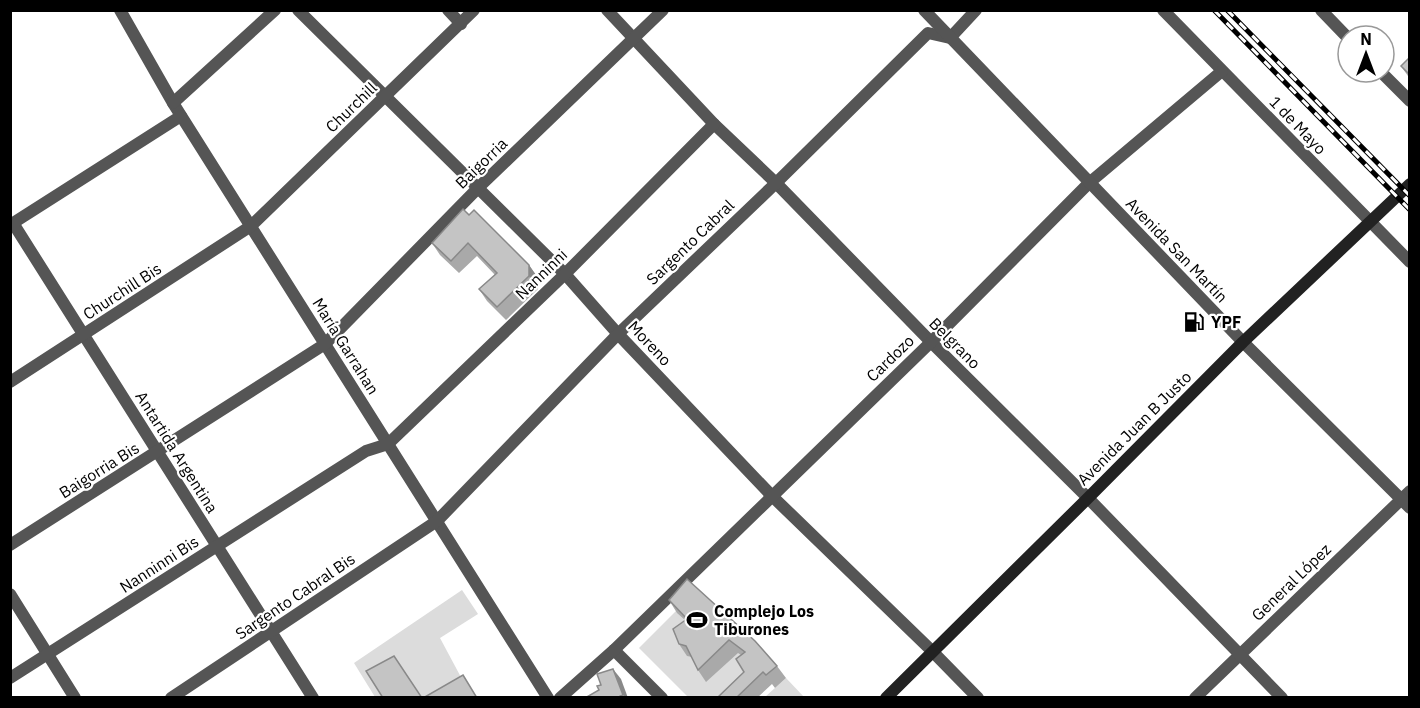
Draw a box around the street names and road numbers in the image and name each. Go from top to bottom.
street label: Churchill [321,78,381,136]
street label: 1 de Mayo [1265,92,1331,158]
street label: Baigorria [451,133,512,193]
street label: Avenida San Martín [1122,193,1232,307]
street label: Sargento Cabral [642,195,738,289]
street label: Nanninni [511,245,571,303]
street label: Churchill Bis [79,258,165,324]
street label: María Garrahan [308,294,384,398]
street label: Belgrano [925,313,985,373]
street label: Moreno [624,316,676,370]
street label: Cardozo [862,330,918,386]
street label: Avenida Juan B Justo [1073,367,1195,489]
street label: Antartida Argentina [131,387,223,517]
street label: Baigorria Bis [55,438,143,502]
street label: Nanninni Bis [116,531,202,597]
street label: General López [1247,539,1335,625]
street label: Sargento Cabral Bis [231,548,359,644]

